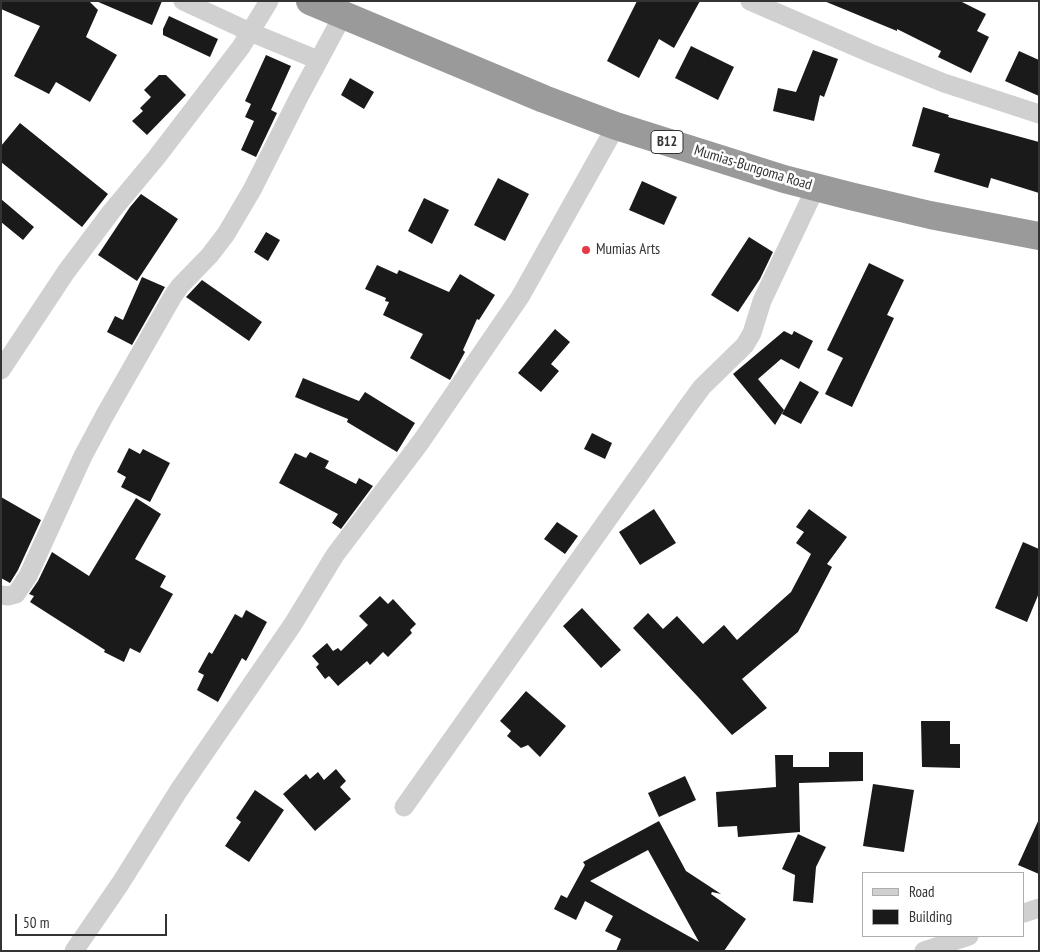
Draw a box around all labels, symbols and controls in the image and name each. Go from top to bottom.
road number: B12 [651,130,683,154]
street label: Mumias-Bungoma Road [692,142,814,194]
place label: Mumias Arts [596,241,660,259]
marker: Mumias Arts [580,244,592,256]
legend [862,872,1025,937]
text: Road [909,882,935,901]
scale bar [18,904,170,936]
text: Building [909,907,952,926]
text: 50 m [23,913,49,932]

